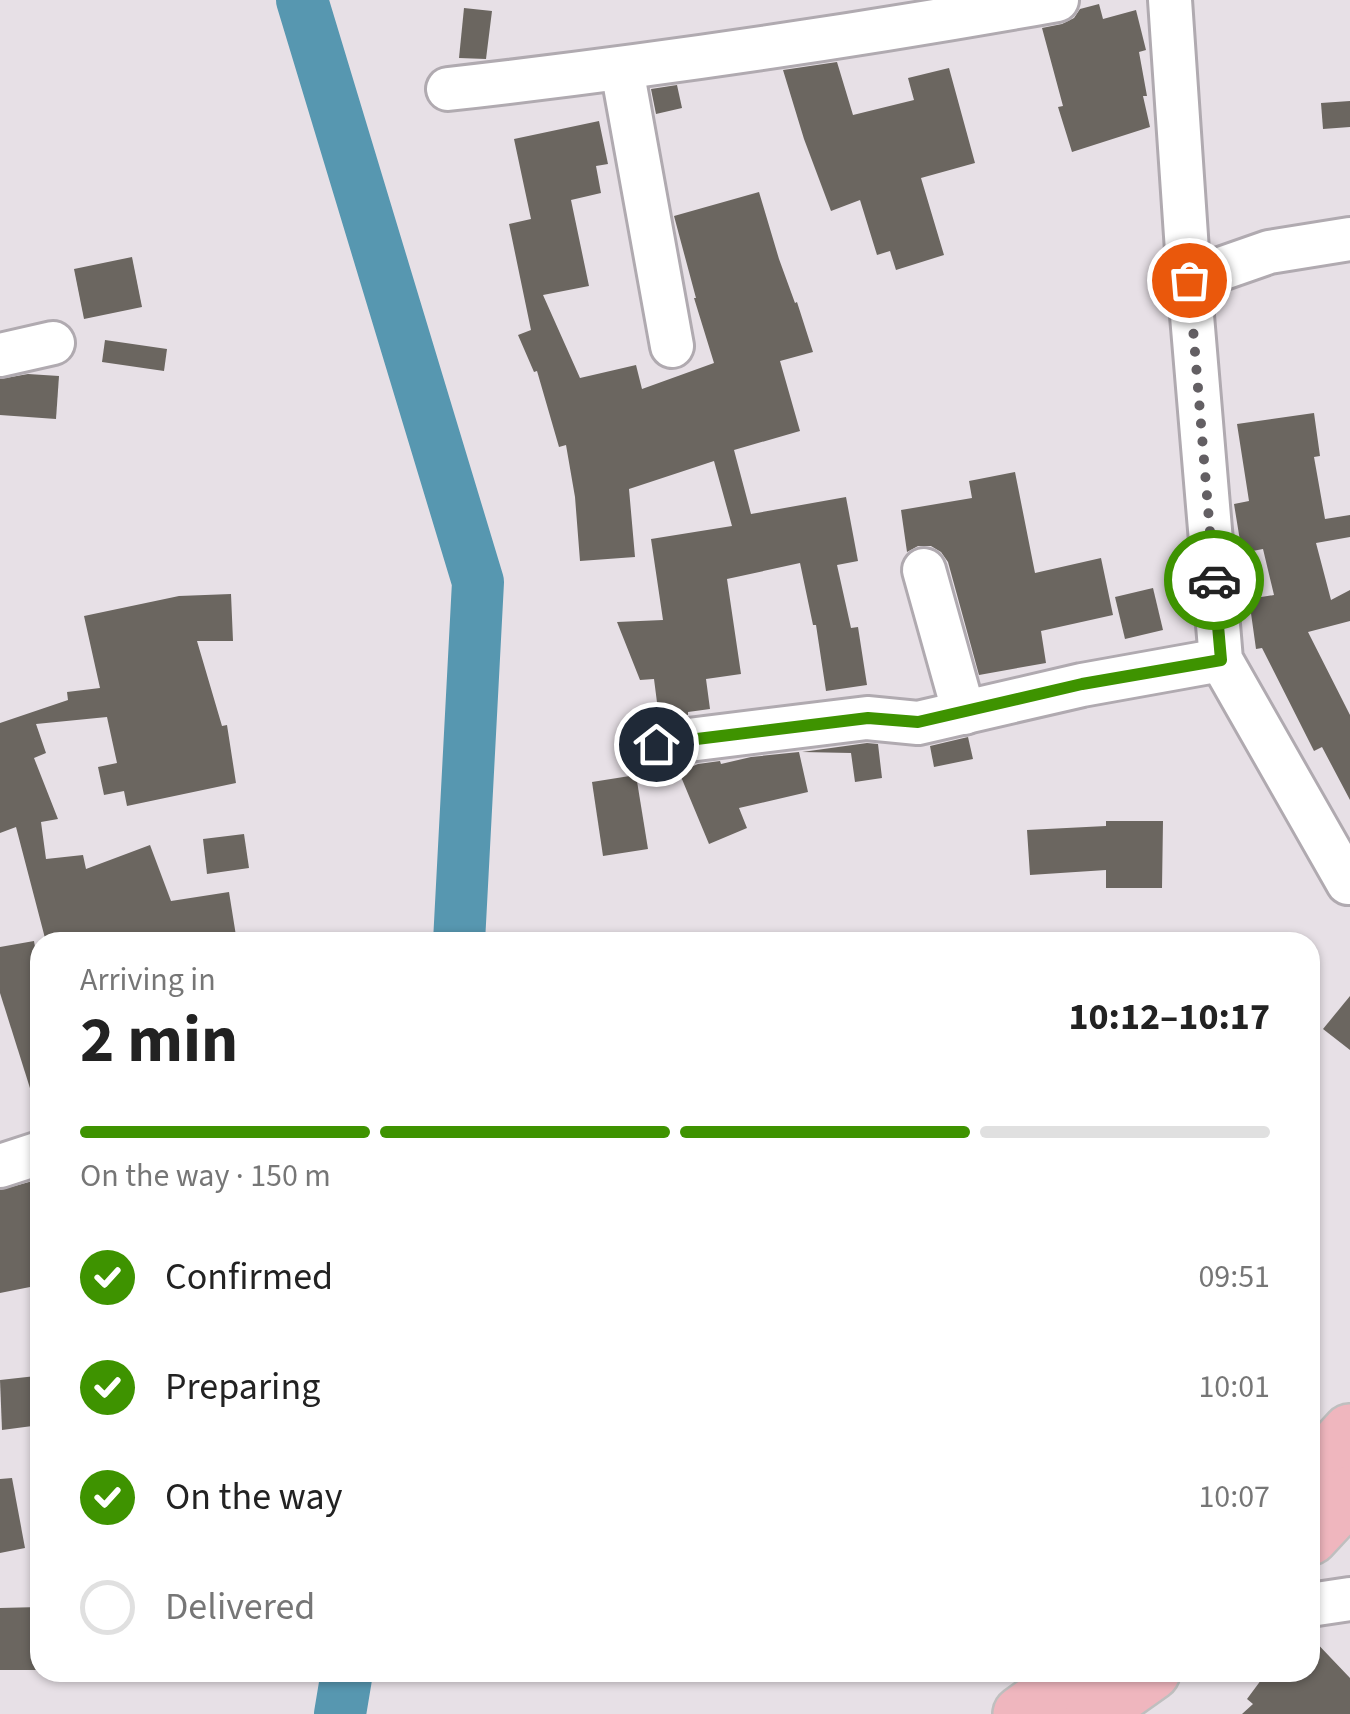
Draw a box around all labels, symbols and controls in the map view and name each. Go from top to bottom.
pin [1147,238,1232,323]
icon: bag [1162,253,1217,308]
courier [1164,530,1264,630]
icon: car [1187,553,1242,608]
pin [614,702,699,787]
icon: home [629,717,684,772]
text: Arriving in [80,957,216,1003]
text: 10:12–10:17 [1068,990,1270,1044]
text: 2 min [80,994,238,1087]
text: On the way · 150 m [80,1153,331,1199]
icon: check [80,1250,135,1305]
text: Confirmed [165,1250,333,1304]
text: 09:51 [1198,1254,1270,1300]
icon: check [80,1360,135,1415]
text: Preparing [165,1360,320,1414]
text: 10:01 [1198,1364,1270,1410]
icon: check [80,1470,135,1525]
text: On the way [165,1470,342,1524]
text: 10:07 [1198,1474,1270,1520]
text: Delivered [165,1580,315,1634]

